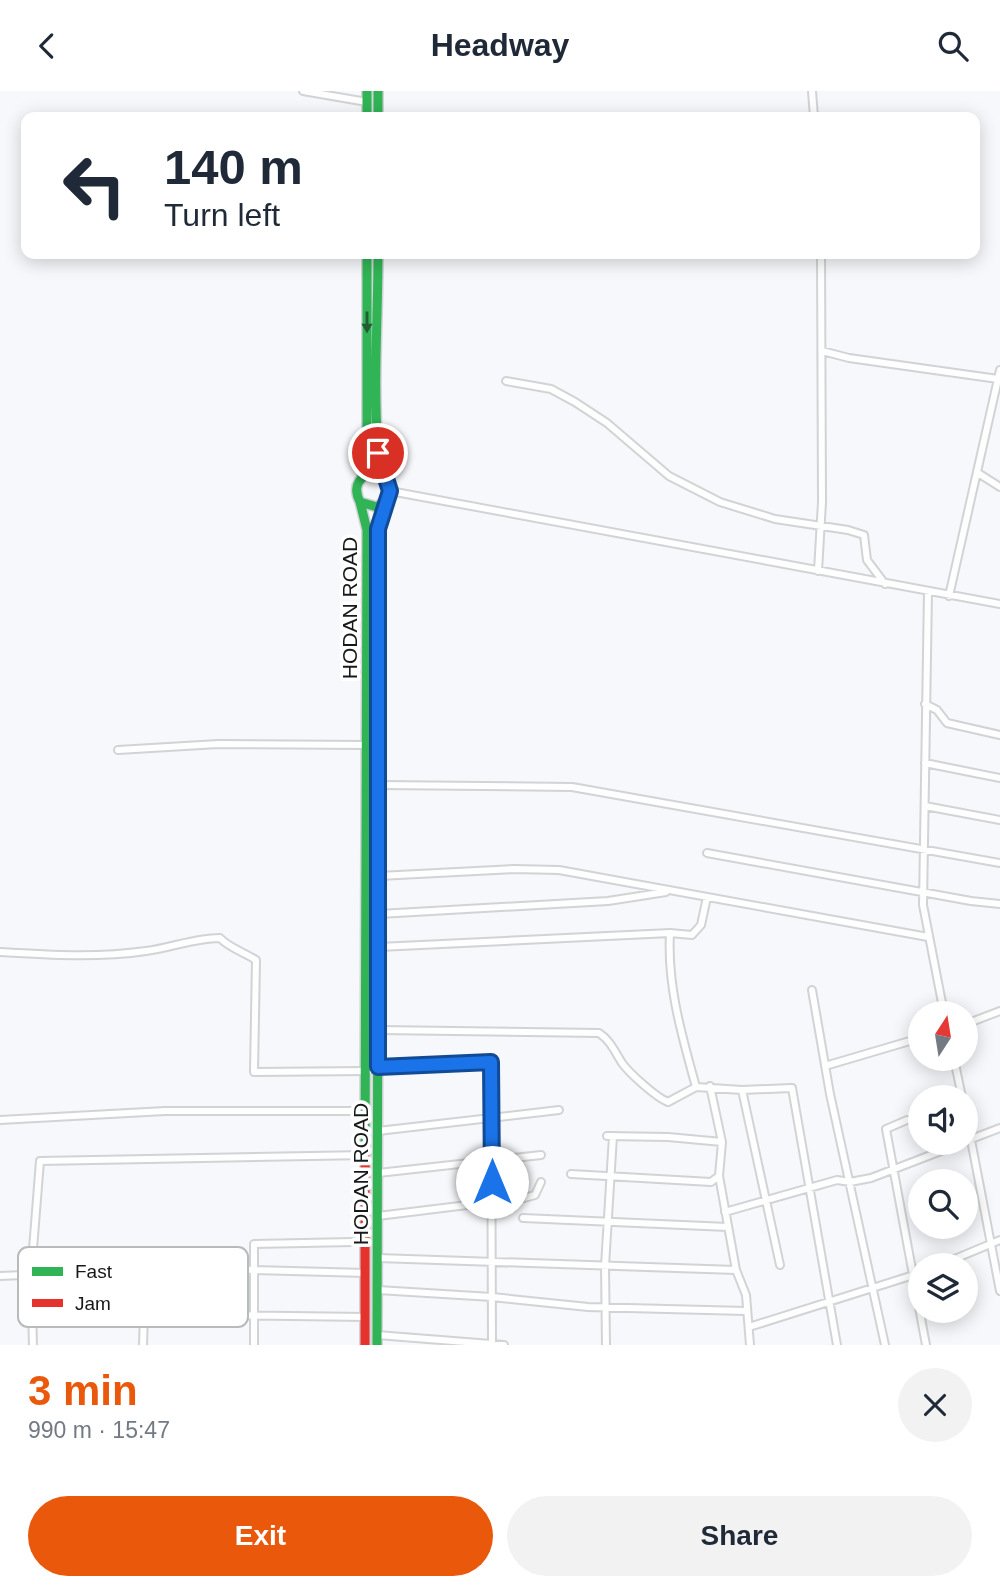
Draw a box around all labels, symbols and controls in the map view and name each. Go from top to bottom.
icon: back [28,27,66,65]
text: Headway [431,27,569,63]
icon: search [934,27,972,65]
icon: left [49,140,140,231]
text: 140 m [164,140,303,194]
text: Turn left [164,197,280,233]
one-way arrow [361,311,373,333]
pin [348,423,408,483]
icon: arrive [359,434,397,472]
street label: HODAN ROAD [338,537,361,679]
north arrow [908,1001,978,1071]
map controls [908,1001,978,1323]
button: sound [908,1085,978,1155]
street label: HODAN ROAD [349,1103,372,1245]
position arrow [455,1145,529,1219]
button: search [908,1169,978,1239]
legend [18,1247,248,1327]
button: layers [908,1253,978,1323]
text: Fast [75,1261,113,1282]
text: Jam [75,1293,111,1314]
text: 3 min [28,1367,138,1414]
button: close [898,1368,972,1442]
text: 990 m · 15:47 [28,1417,170,1443]
button: Exit [28,1496,493,1576]
button: Share [507,1496,972,1576]

